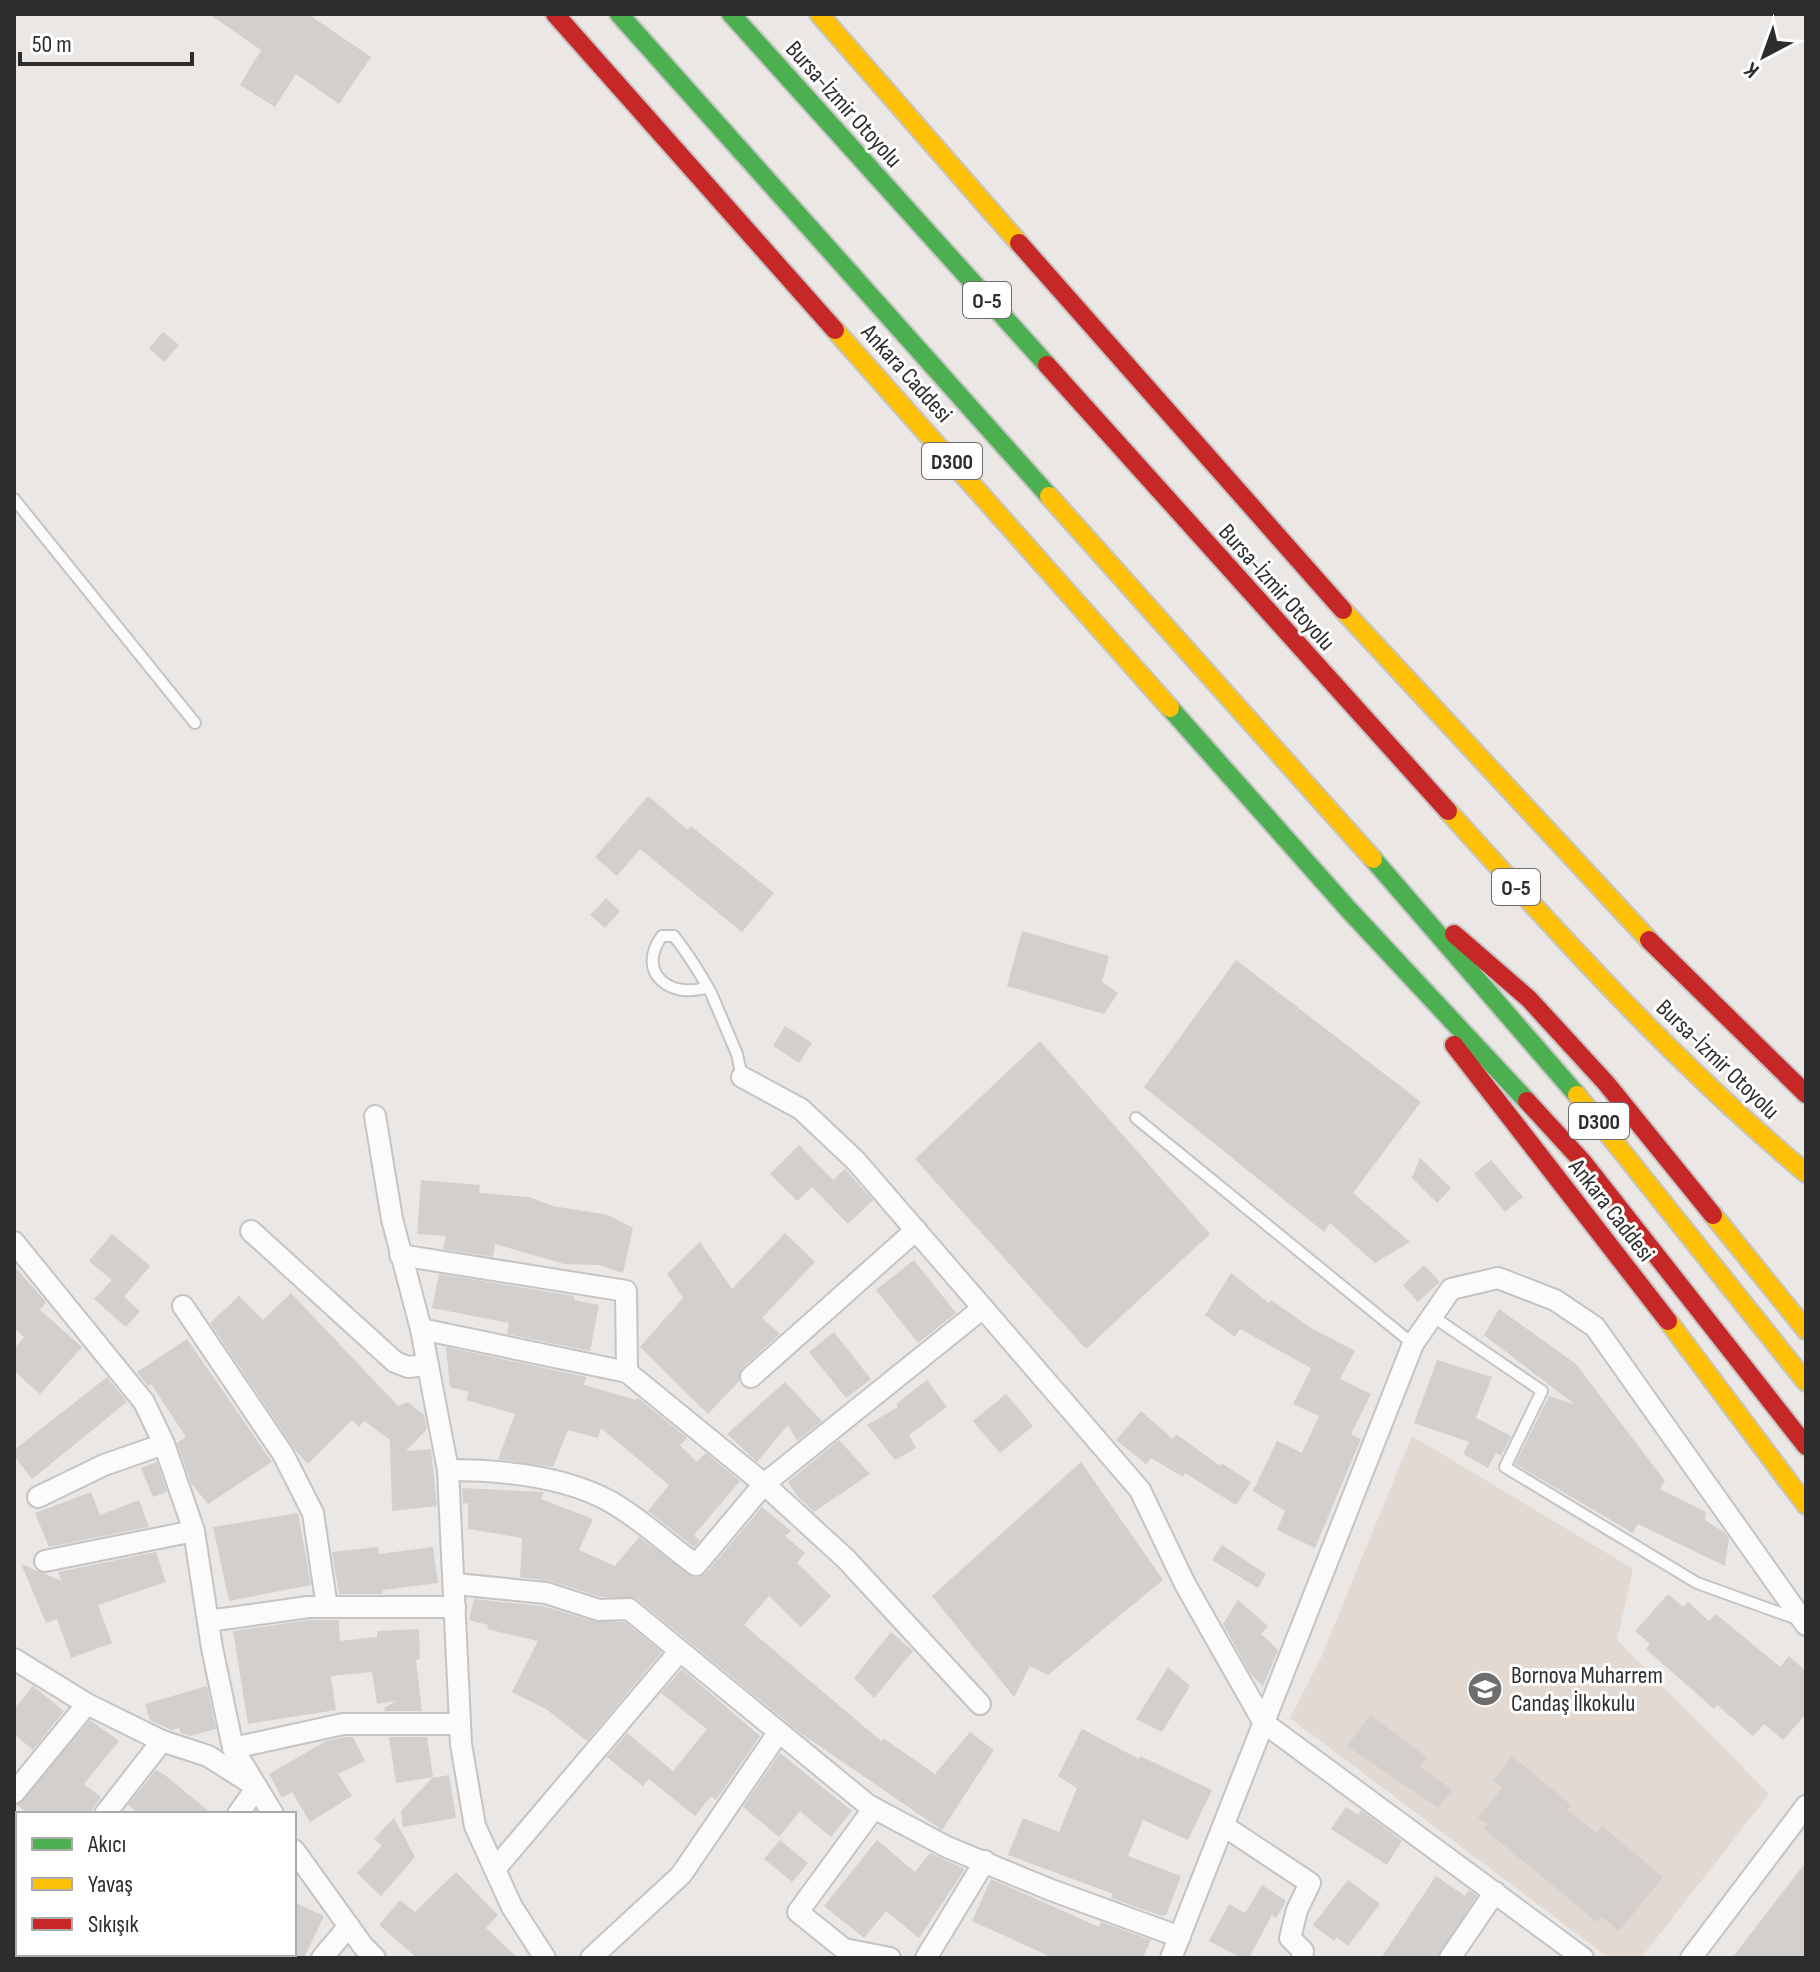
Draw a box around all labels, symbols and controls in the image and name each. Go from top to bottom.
scale bar [20,16,192,66]
north arrow [1724,16,1804,96]
text: 50 m [32,30,72,59]
street label: Bursa-İzmir Otoyolu [779,35,908,174]
text: K [1739,56,1765,84]
road number: O-5 [963,282,1011,318]
street label: Ankara Caddesi [854,317,958,428]
road number: D300 [922,443,982,479]
street label: Bursa-İzmir Otoyolu [1212,518,1341,657]
road number: O-5 [1492,869,1540,905]
street label: Bursa-İzmir Otoyolu [1650,993,1785,1125]
road number: D300 [1569,1103,1629,1139]
street label: Ankara Caddesi [1562,1152,1661,1267]
place label: Bornova Muharrem Candaş İlkokulu [1511,1661,1663,1718]
school or university icon: Bornova Muharrem Candaş İlkokulu [1466,1670,1504,1708]
legend [16,1812,296,1956]
text: Akıcı [87,1830,126,1859]
text: Yavaş [88,1870,133,1899]
text: Sıkışık [88,1910,139,1939]

